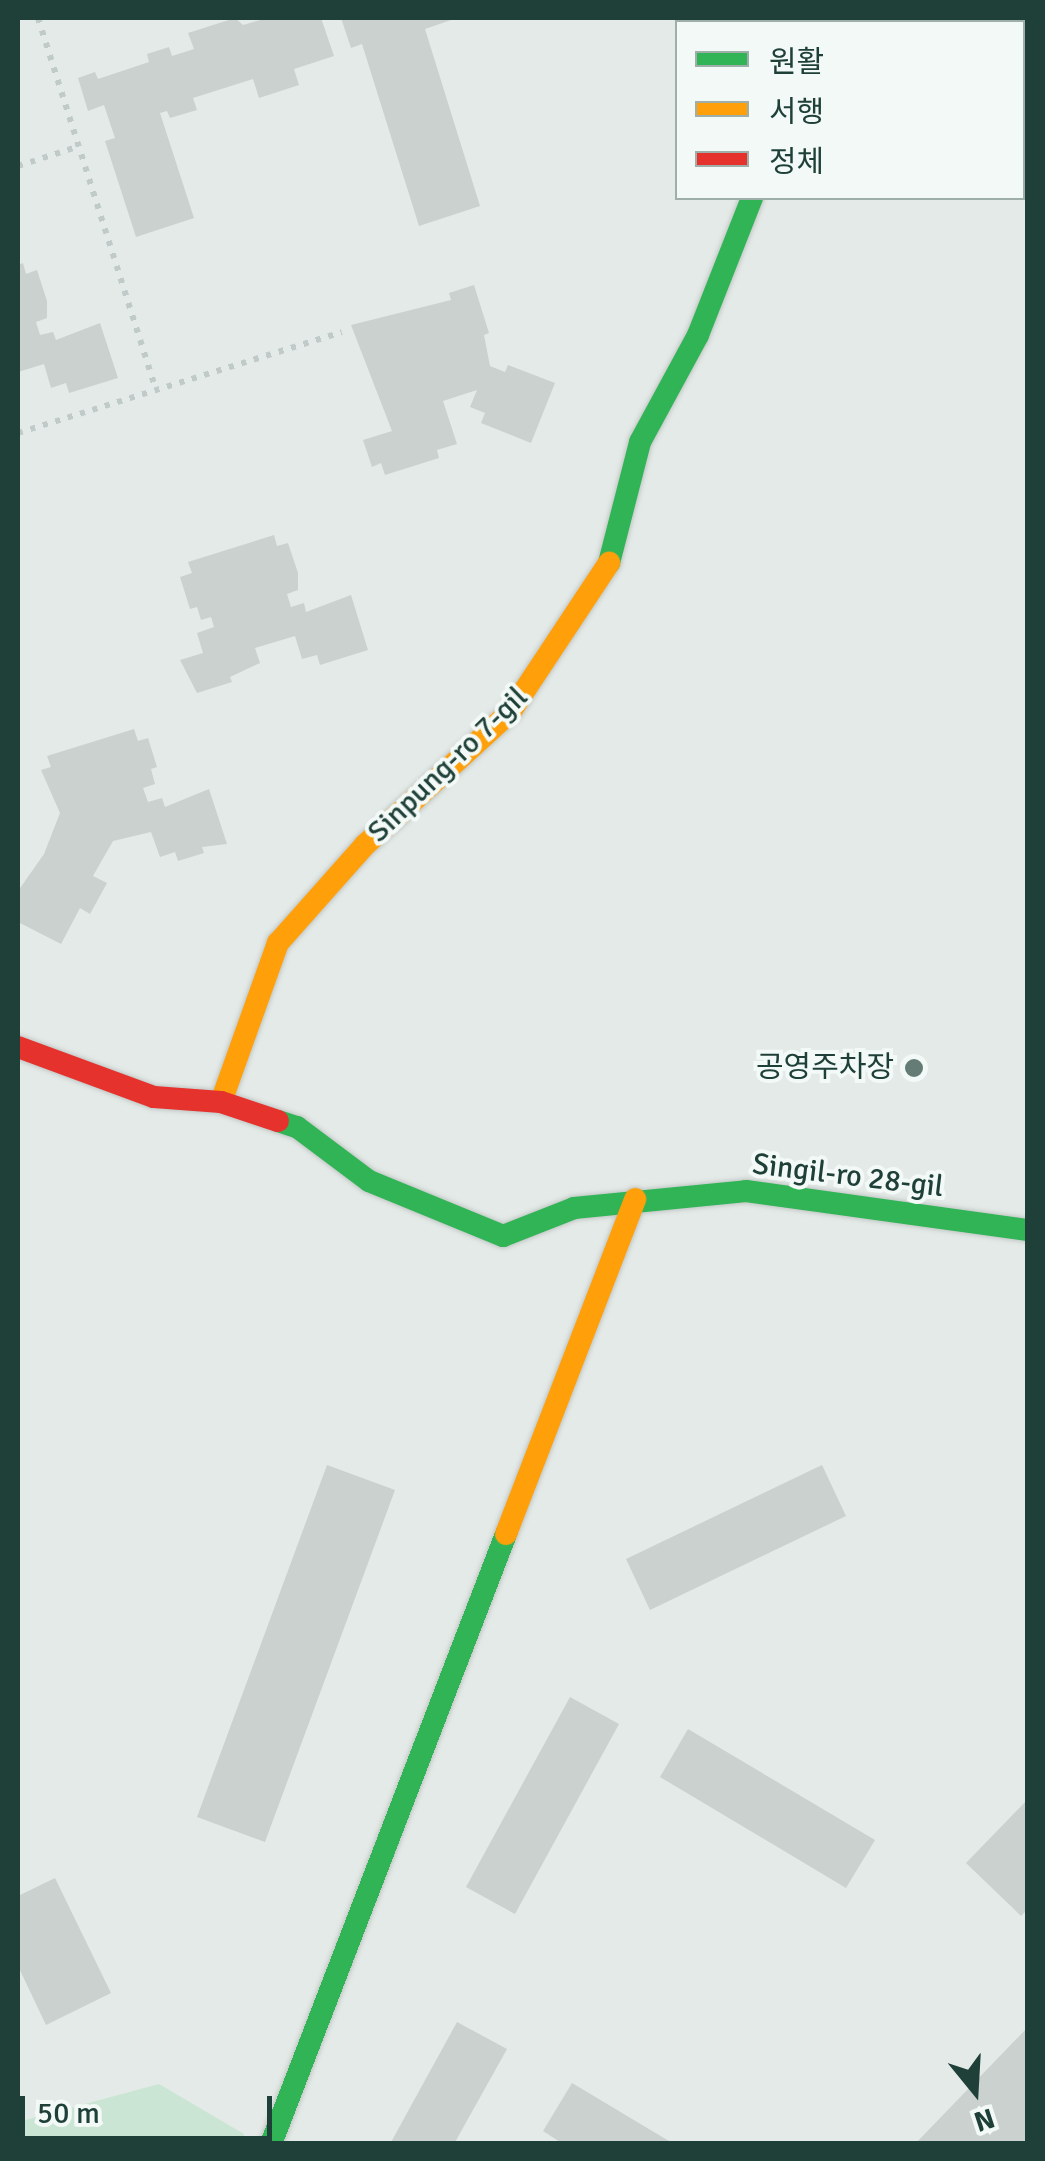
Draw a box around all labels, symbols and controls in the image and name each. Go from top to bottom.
legend [675,20,1025,200]
text: 원활 [769,44,824,81]
text: 서행 [769,94,824,131]
text: 정체 [769,144,824,181]
street label: Sinpung-ro 7-gil [361,680,535,850]
place label: 공영주차장 [756,1050,894,1086]
marker: 공영주차장 [903,1057,925,1079]
street label: Singil-ro 28-gil [750,1146,946,1206]
north arrow [925,2041,1025,2141]
scale bar [25,2076,278,2138]
text: 50 m [37,2095,100,2132]
text: N [970,2100,999,2139]

